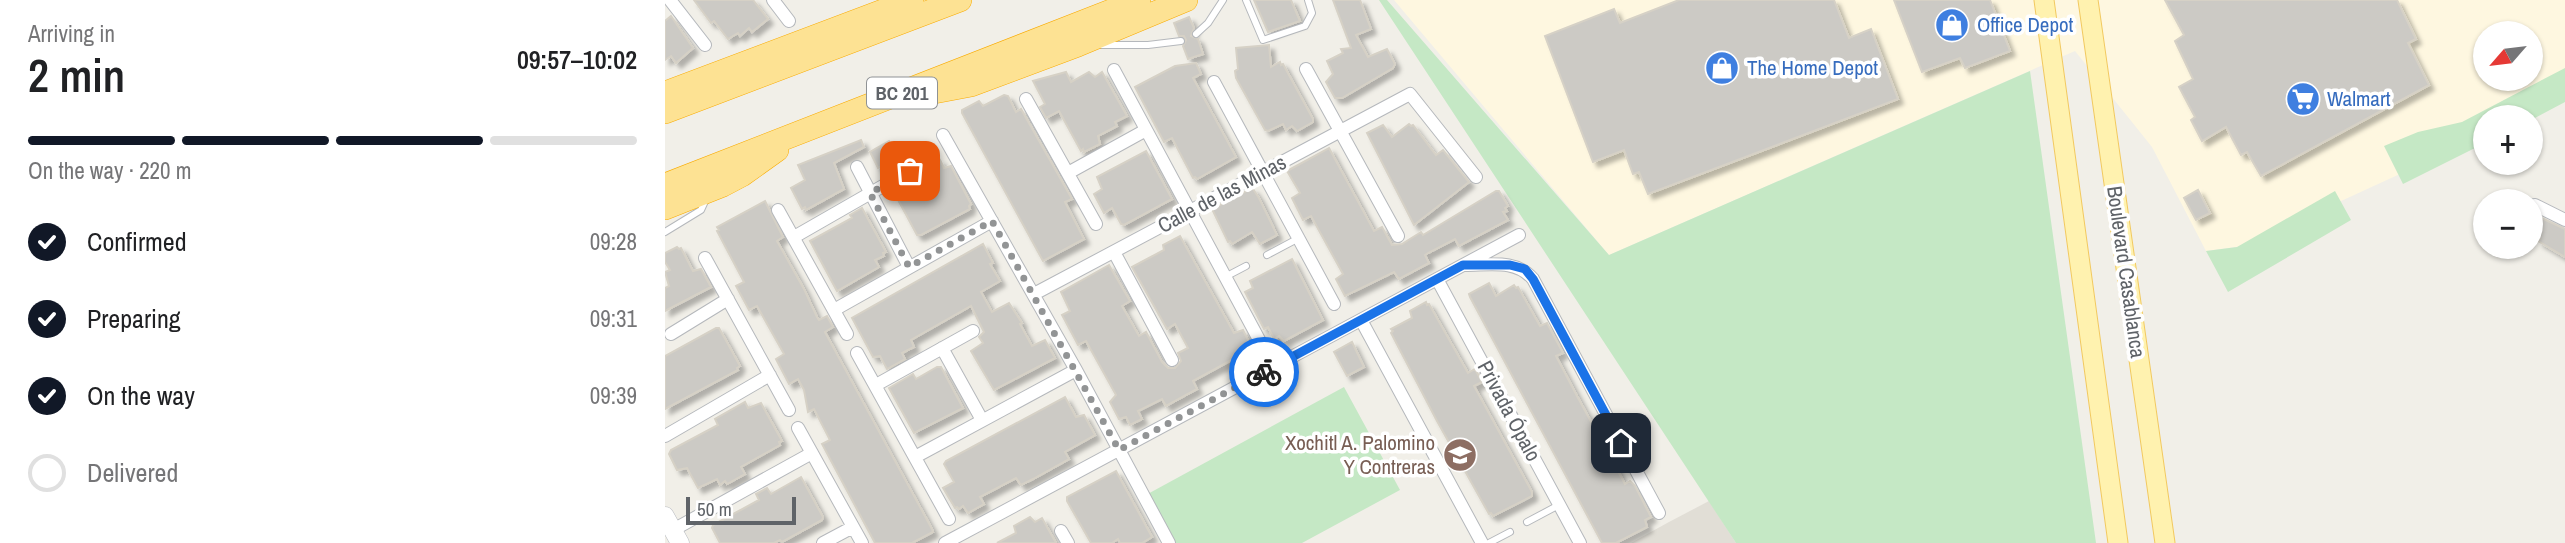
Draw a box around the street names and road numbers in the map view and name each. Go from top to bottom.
road number: BC 201 [867,78,937,108]
street label: Calle de las Minas [1152,148,1291,240]
street label: Boulevard Casablanca [2100,184,2153,360]
street label: Privada Ópalo [1471,355,1548,466]

